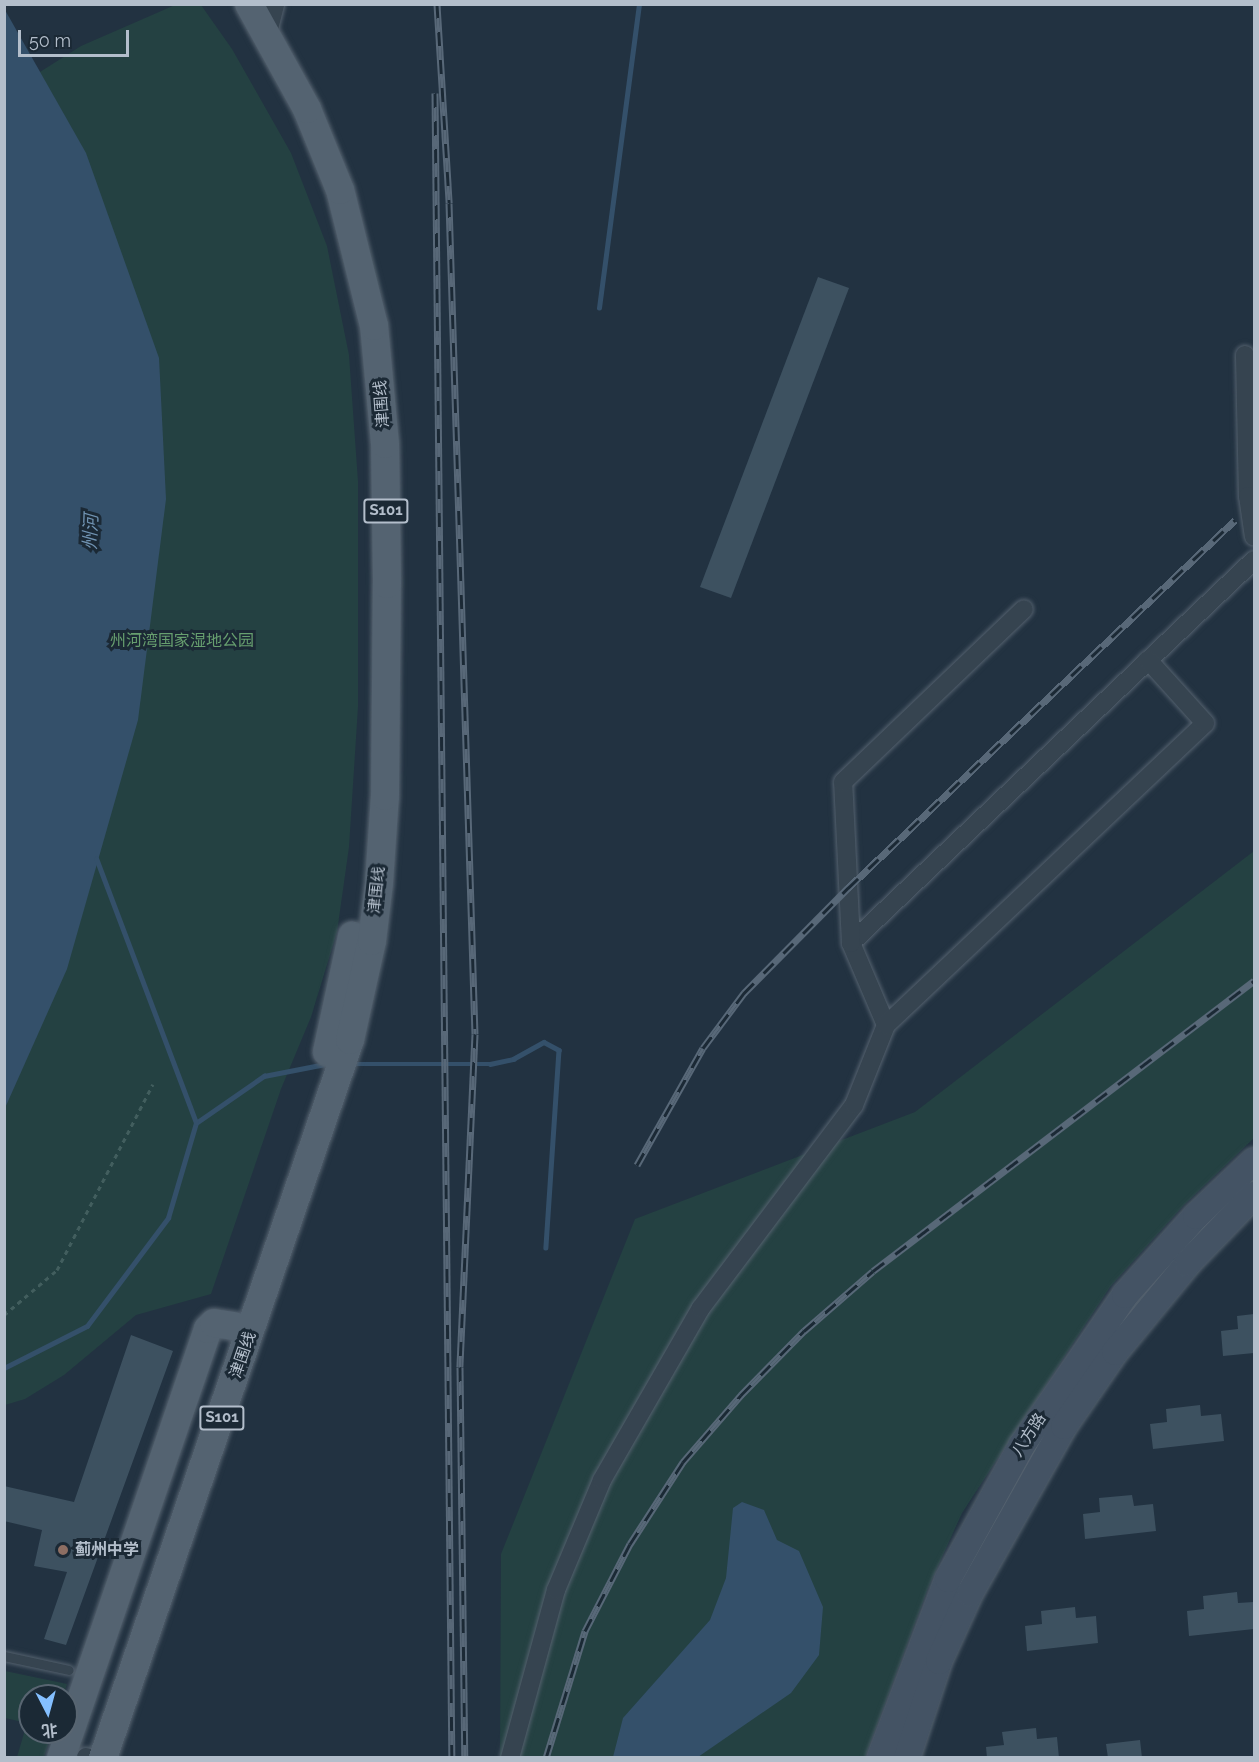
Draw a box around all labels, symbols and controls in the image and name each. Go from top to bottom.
scale bar [21,18,132,56]
text: 50 m [29,30,71,51]
street label: 津围线 [371,379,393,429]
road number: S101 [362,499,410,523]
water label: 州河 [80,514,102,550]
park label: 州河湾国家湿地公园 [110,631,254,651]
street label: 津围线 [365,865,389,915]
street label: 津围线 [226,1329,260,1381]
road number: S101 [198,1406,246,1430]
street label: 八方路 [1008,1410,1050,1460]
place label: 蓟州中学 [75,1540,139,1560]
marker: 蓟州中学 [56,1543,70,1557]
north arrow [18,1684,78,1744]
text: 北 [41,1720,59,1741]

